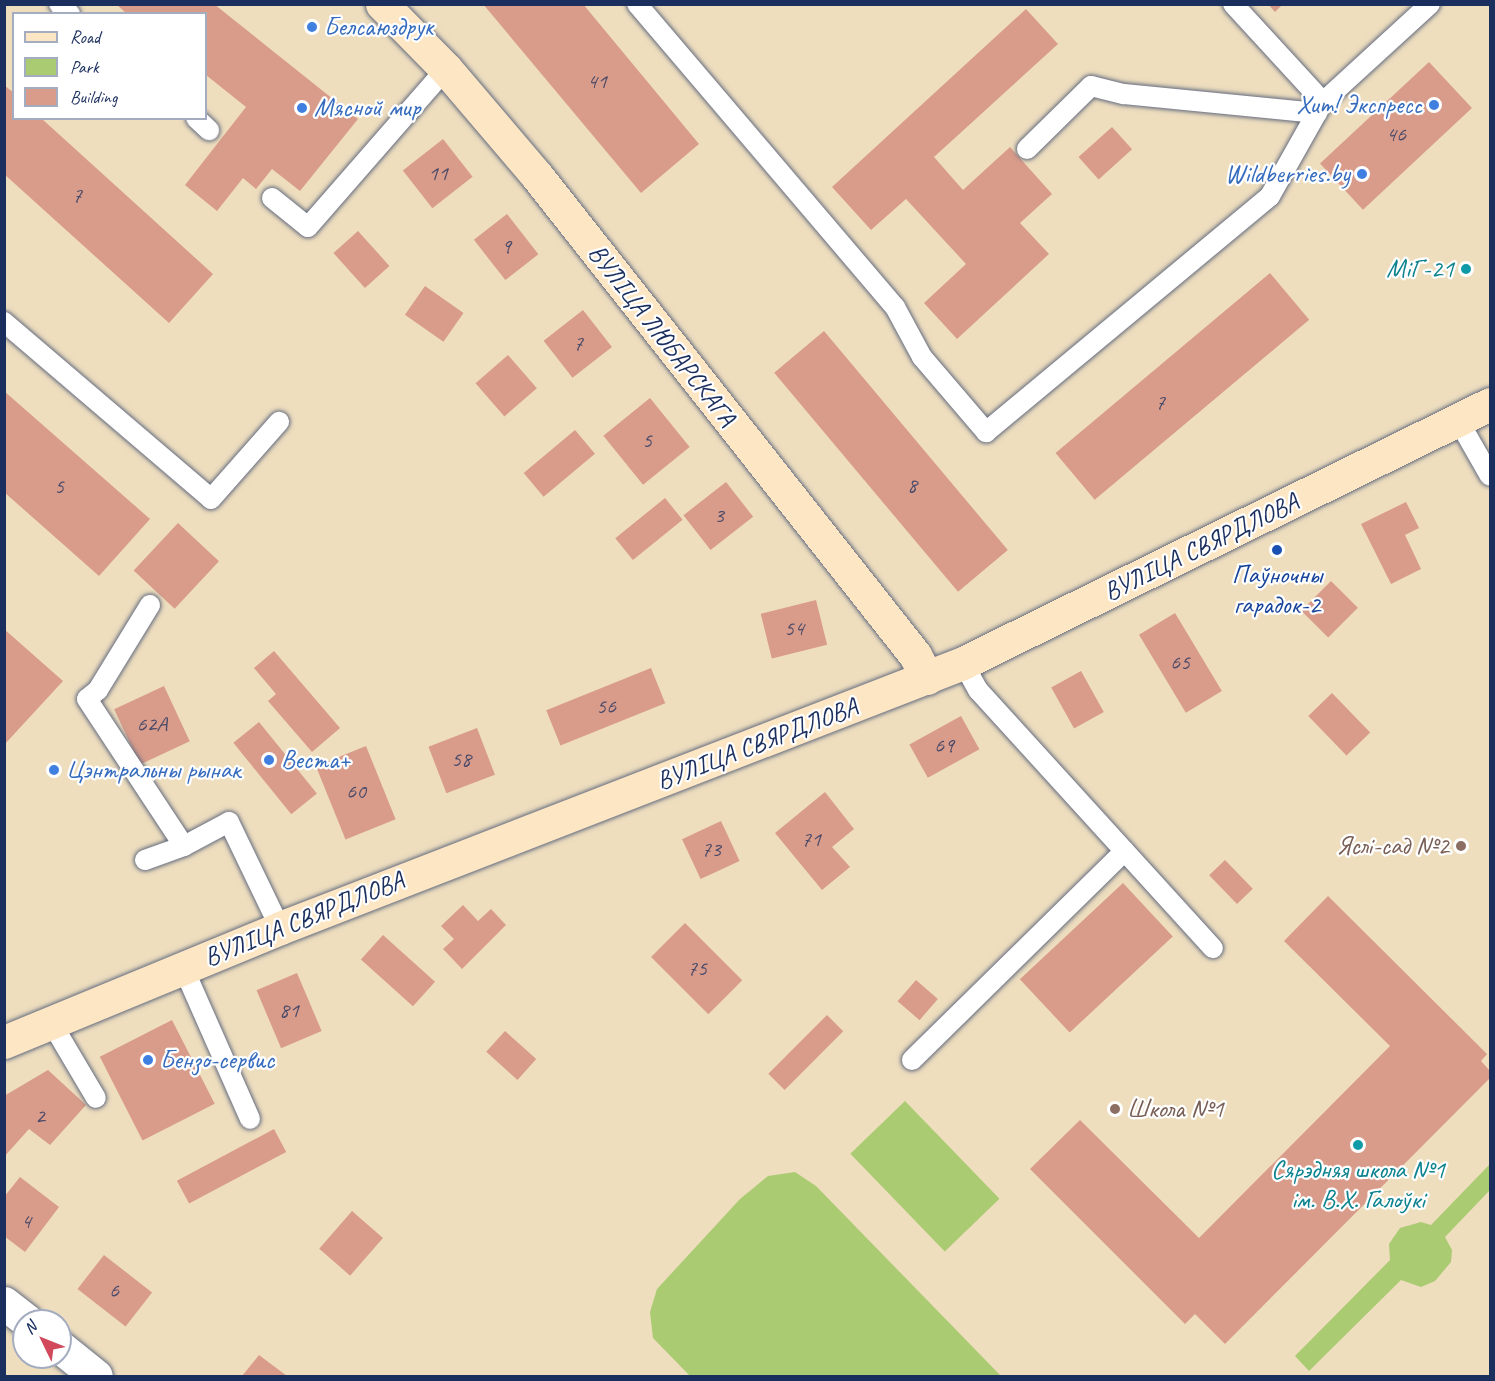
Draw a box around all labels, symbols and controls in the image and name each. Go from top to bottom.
place label: Белсаюздрук [324,11,433,43]
legend [12,12,207,120]
marker: Белсаюздрук [305,20,319,34]
text: Road [70,26,100,48]
text: Park [70,56,99,78]
house number: 41 [587,69,607,95]
text: Building [70,86,117,108]
place label: Хит! Экспресс [1296,89,1422,121]
place label: Мясной мир [314,92,420,124]
marker: Хит! Экспресс [1427,98,1441,112]
marker: Мясной мир [295,101,309,115]
house number: 46 [1386,122,1406,148]
place label: Wildberries.by [1225,158,1350,190]
house number: 11 [428,161,448,187]
marker: Wildberries.by [1355,167,1369,181]
house number: 7 [72,183,82,209]
house number: 9 [501,234,511,260]
street label: ВУЛІЦА ЛЮБАРСКАГА [580,237,744,433]
place label: МіГ-21 [1386,253,1454,285]
marker: МіГ-21 [1459,262,1473,276]
house number: 7 [573,331,583,357]
house number: 7 [1155,390,1165,416]
house number: 5 [642,428,652,454]
house number: 8 [907,473,917,499]
house number: 5 [54,474,64,500]
street label: ВУЛІЦА СВЯРДЛОВА [1100,487,1302,607]
house number: 3 [714,503,724,529]
marker: Паўночны гарадок-2 [1270,543,1284,557]
place label: Паўночны гарадок-2 [1232,559,1322,620]
house number: 54 [784,616,804,642]
house number: 65 [1170,650,1190,676]
street label: ВУЛІЦА СВЯРДЛОВА [654,692,860,796]
house number: 56 [596,694,616,720]
house number: 62А [137,712,167,738]
house number: 69 [934,733,954,759]
place label: Веста+ [281,744,350,776]
house number: 58 [451,747,471,773]
marker: Веста+ [262,753,276,767]
place label: Цэнтральны рынак [66,754,241,786]
marker: Цэнтральны рынак [47,763,61,777]
house number: 60 [346,779,366,805]
house number: 71 [801,827,821,853]
place label: Яслі-сад №2 [1336,830,1449,862]
house number: 73 [701,837,721,863]
marker: Яслі-сад №2 [1454,839,1468,853]
street label: ВУЛІЦА СВЯРДЛОВА [201,865,407,973]
house number: 75 [687,956,707,982]
house number: 81 [279,998,299,1024]
place label: Бензо-сервис [160,1044,274,1076]
marker: Бензо-сервис [141,1053,155,1067]
place label: Школа №1 [1127,1093,1224,1125]
marker: Школа №1 [1108,1102,1122,1116]
house number: 2 [35,1104,45,1130]
marker: Сярэдняя школа №1 ім. В.Х. Галоўкі [1351,1138,1365,1152]
place label: Сярэдняя школа №1 ім. В.Х. Галоўкі [1271,1154,1445,1216]
house number: 4 [21,1209,31,1235]
house number: 6 [109,1278,119,1304]
north arrow [12,1309,72,1369]
text: N [20,1318,41,1339]

